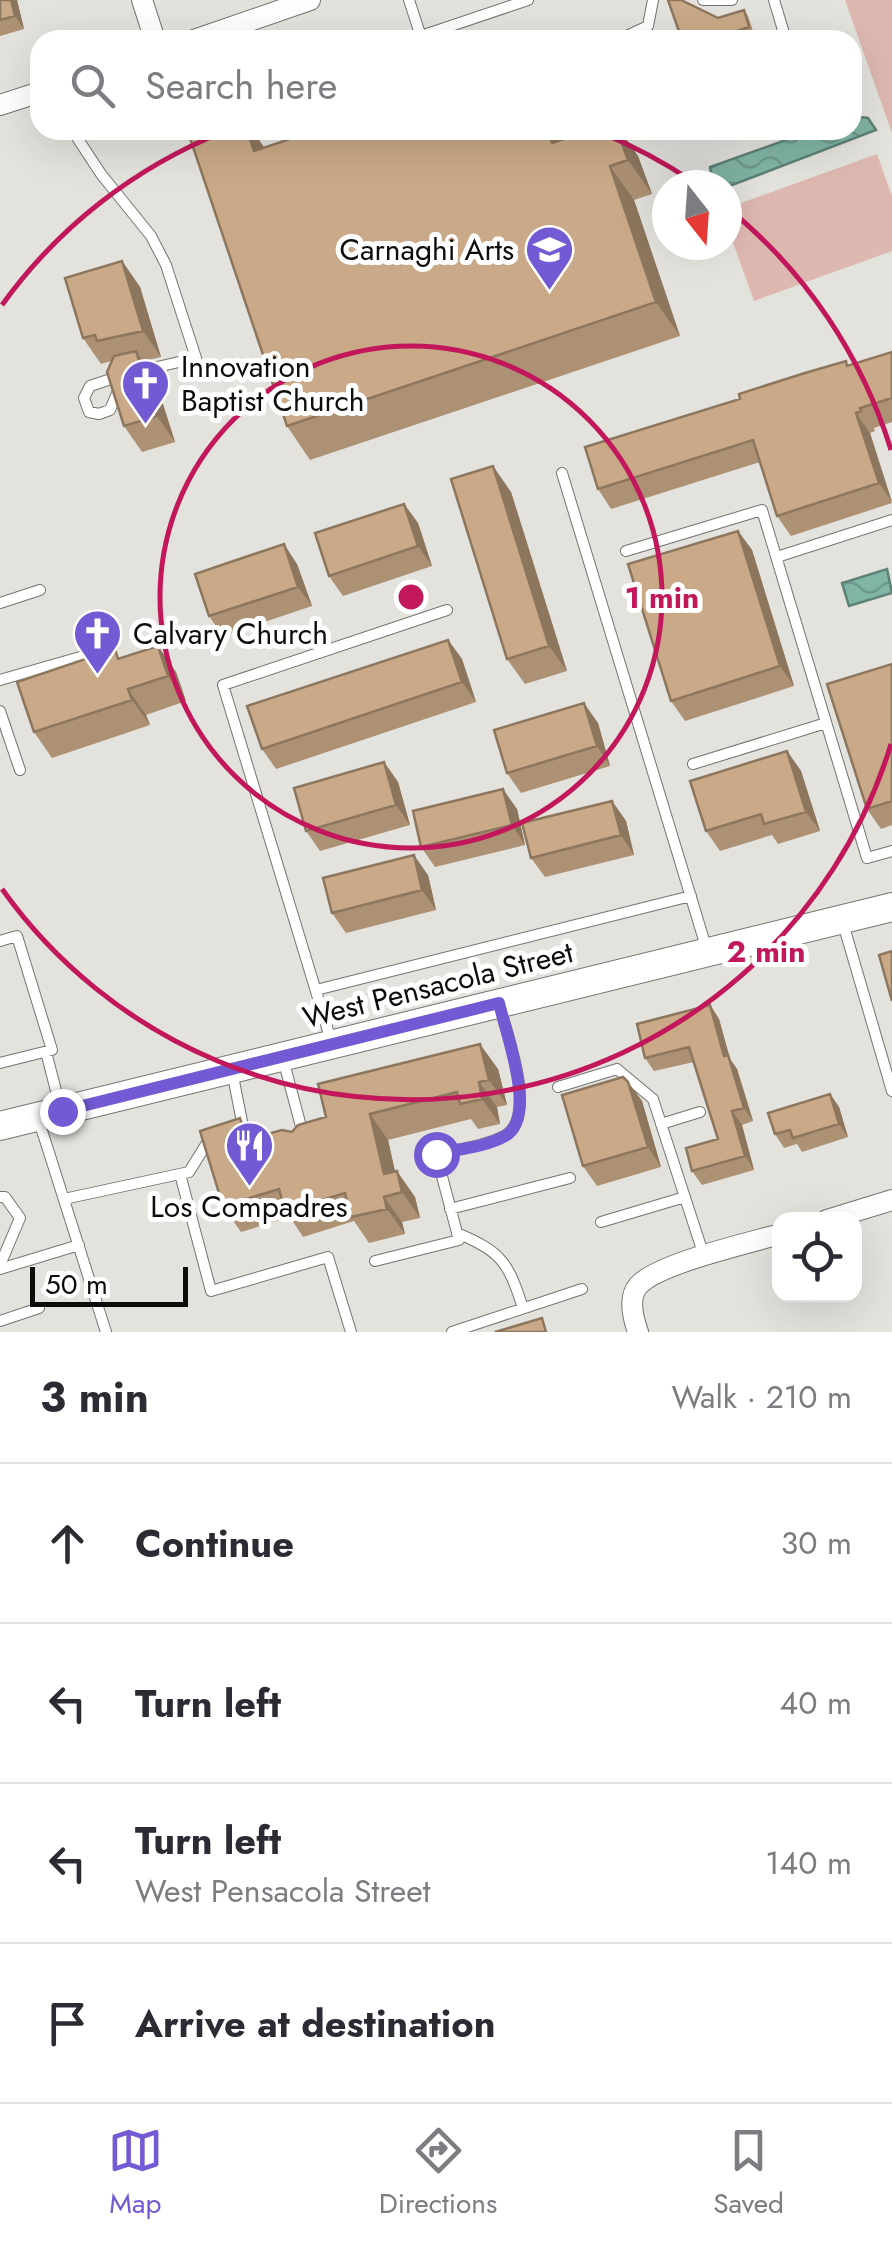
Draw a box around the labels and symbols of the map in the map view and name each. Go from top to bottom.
north arrow [652,170,742,260]
school or university icon: Carnaghi Arts [523,224,575,292]
place label: Carnaghi Arts [340,228,514,271]
place label: Innovation Baptist Church [181,345,365,422]
church icon: Innovation Baptist Church [120,358,172,426]
text: 1 min [625,576,699,619]
centre of rings [393,579,429,615]
church icon: Calvary Church [72,608,124,676]
place label: Calvary Church [133,612,328,655]
street label: West Pensacola Street [298,930,578,1039]
text: 2 min [727,930,805,973]
route end [40,1089,86,1135]
restaurant icon: Los Compadres [223,1120,275,1188]
route start [414,1132,460,1178]
place label: Los Compadres [150,1185,348,1228]
scale bar [30,1262,188,1306]

